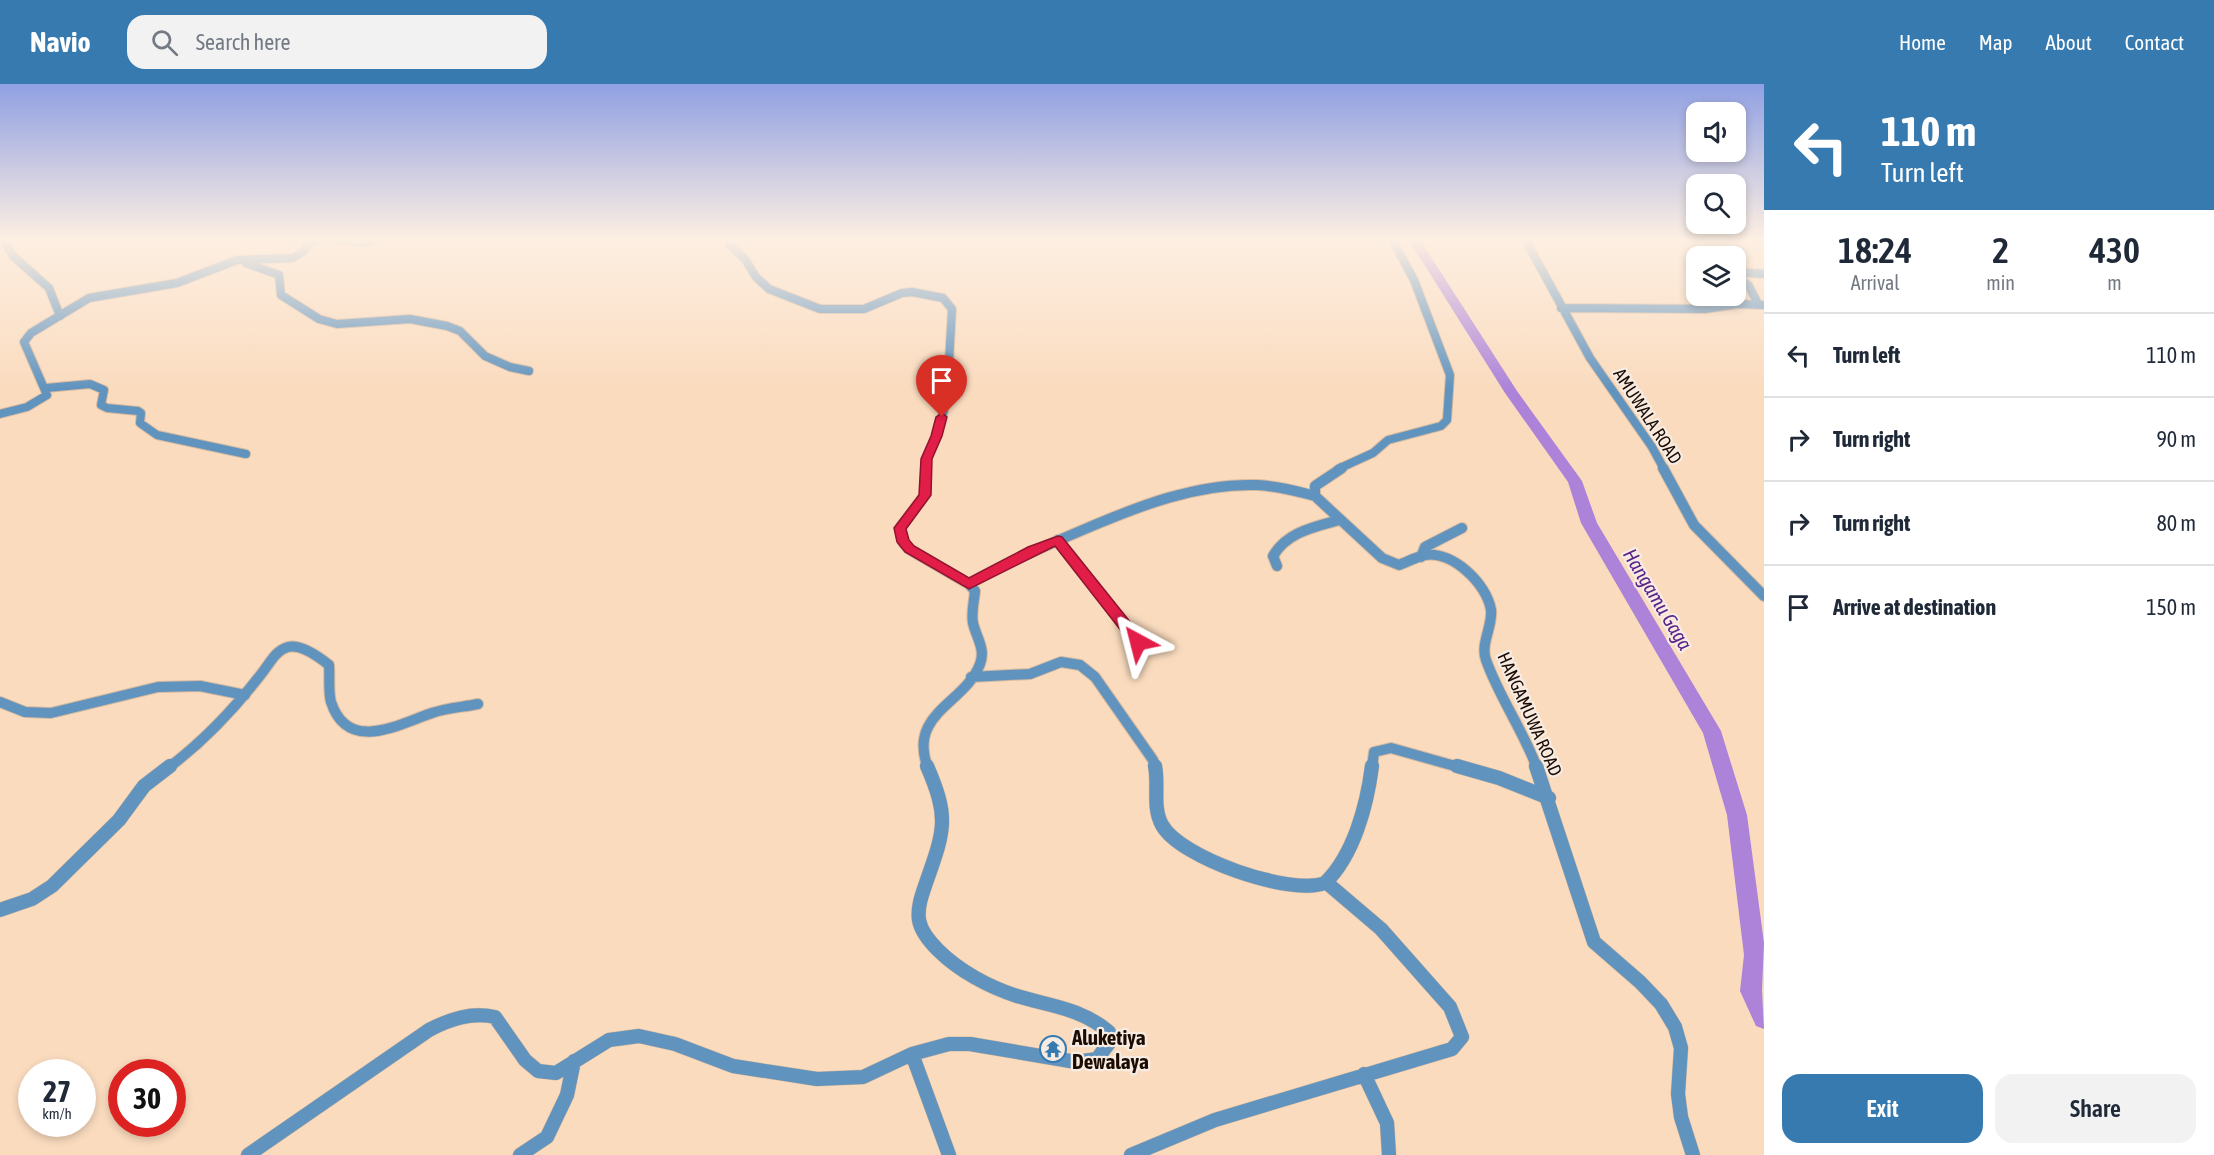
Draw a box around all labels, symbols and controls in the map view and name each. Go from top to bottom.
search box [127,15,547,69]
text: Navio [30,26,91,58]
icon: search [148,26,181,59]
text: Search here [196,29,291,55]
text: Home [1899,30,1946,54]
text: Map [1979,30,2013,54]
text: About [2046,30,2092,54]
text: Contact [2125,30,2184,54]
map controls [1686,102,1746,306]
button: sound [1686,102,1746,162]
text: 110 m [1881,107,1976,155]
icon: left [1782,108,1860,186]
text: Turn left [1881,157,1964,188]
button: search [1686,174,1746,234]
text: 18:24 [1838,229,1912,271]
text: 2 [1992,229,2009,271]
text: 430 [2089,229,2140,271]
button: layers [1686,246,1746,306]
text: Arrival [1851,271,1900,294]
text: min [1986,271,2015,294]
text: m [2107,271,2122,294]
icon: left [1782,339,1815,372]
text: Turn left [1833,342,1900,368]
text: 110 m [2146,342,2196,368]
pin [916,355,967,417]
icon: arrive [925,364,958,397]
street label: AMUWALA ROAD [1609,364,1687,468]
icon: right [1782,423,1815,456]
text: Turn right [1833,426,1910,452]
text: 90 m [2156,426,2196,452]
icon: right [1782,507,1815,540]
text: Turn right [1833,510,1910,536]
text: 80 m [2156,510,2196,536]
water label: Hangamu Gaga [1619,544,1697,654]
icon: arrive [1782,591,1815,624]
text: Arrive at destination [1833,594,1996,620]
text: 150 m [2146,594,2196,620]
position arrow [1106,610,1170,674]
street label: HANGAMUWA ROAD [1493,649,1567,779]
place label: Aluketiya Dewalaya [1071,1025,1149,1073]
temple icon: Aluketiya Dewalaya [1038,1034,1068,1064]
speed limit sign: 30 [108,1059,186,1137]
text: 27 [43,1074,71,1108]
button: Exit [1782,1074,1983,1143]
button: Share [1995,1074,2196,1143]
text: km/h [42,1105,72,1122]

